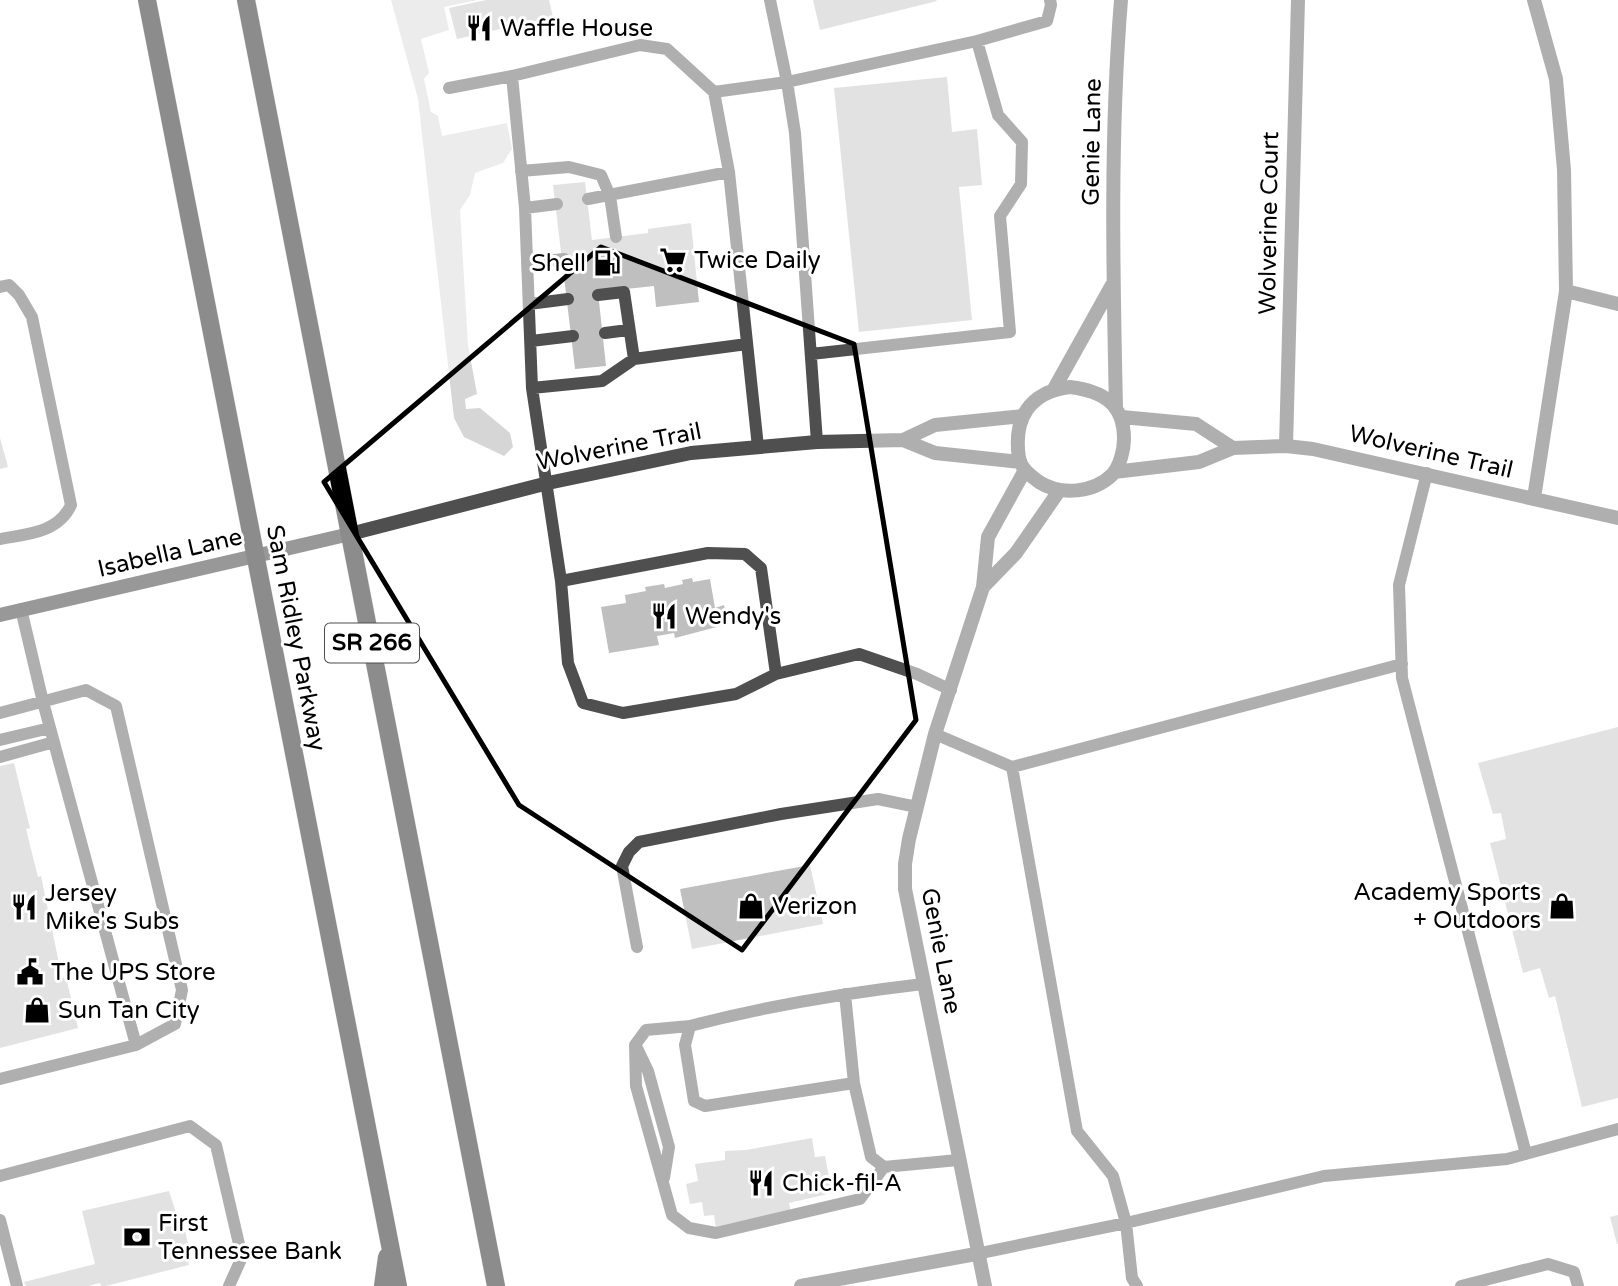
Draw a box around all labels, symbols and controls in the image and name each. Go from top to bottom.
restaurant icon: Waffle House [464,13,494,43]
place label: Waffle House [500,14,653,43]
street label: Genie Lane [1076,78,1108,206]
street label: Wolverine Court [1253,131,1285,315]
supermarket icon: Twice Daily [658,245,688,275]
place label: Twice Daily [694,246,821,275]
fuel station icon: Shell [592,248,622,278]
place label: Shell [531,249,586,278]
street label: Wolverine Trail [534,417,704,477]
street label: Wolverine Trail [1346,419,1516,485]
street label: Isabella Lane [95,522,245,584]
street label: Sam Ridley Parkway [260,523,332,754]
restaurant icon: Wendy's [649,601,679,631]
place label: Wendy's [685,602,781,631]
road number: SR 266 [325,624,419,663]
place label: Academy Sports + Outdoors [1353,878,1541,935]
place label: Jersey Mike's Subs [45,879,179,936]
street label: Genie Lane [915,886,967,1016]
shop icon: Verizon [736,891,766,921]
shop icon: Academy Sports + Outdoors [1547,891,1577,921]
restaurant icon: Jersey Mike's Subs [9,892,39,922]
place label: Verizon [772,892,857,921]
public building icon: The UPS Store [15,957,45,987]
place label: The UPS Store [51,958,216,987]
shop icon: Sun Tan City [22,995,52,1025]
place label: Sun Tan City [58,996,200,1025]
restaurant icon: Chick-fil-A [746,1168,776,1198]
place label: Chick-fil-A [782,1169,902,1198]
place label: First Tennessee Bank [158,1209,342,1266]
bank icon: First Tennessee Bank [122,1222,152,1252]

